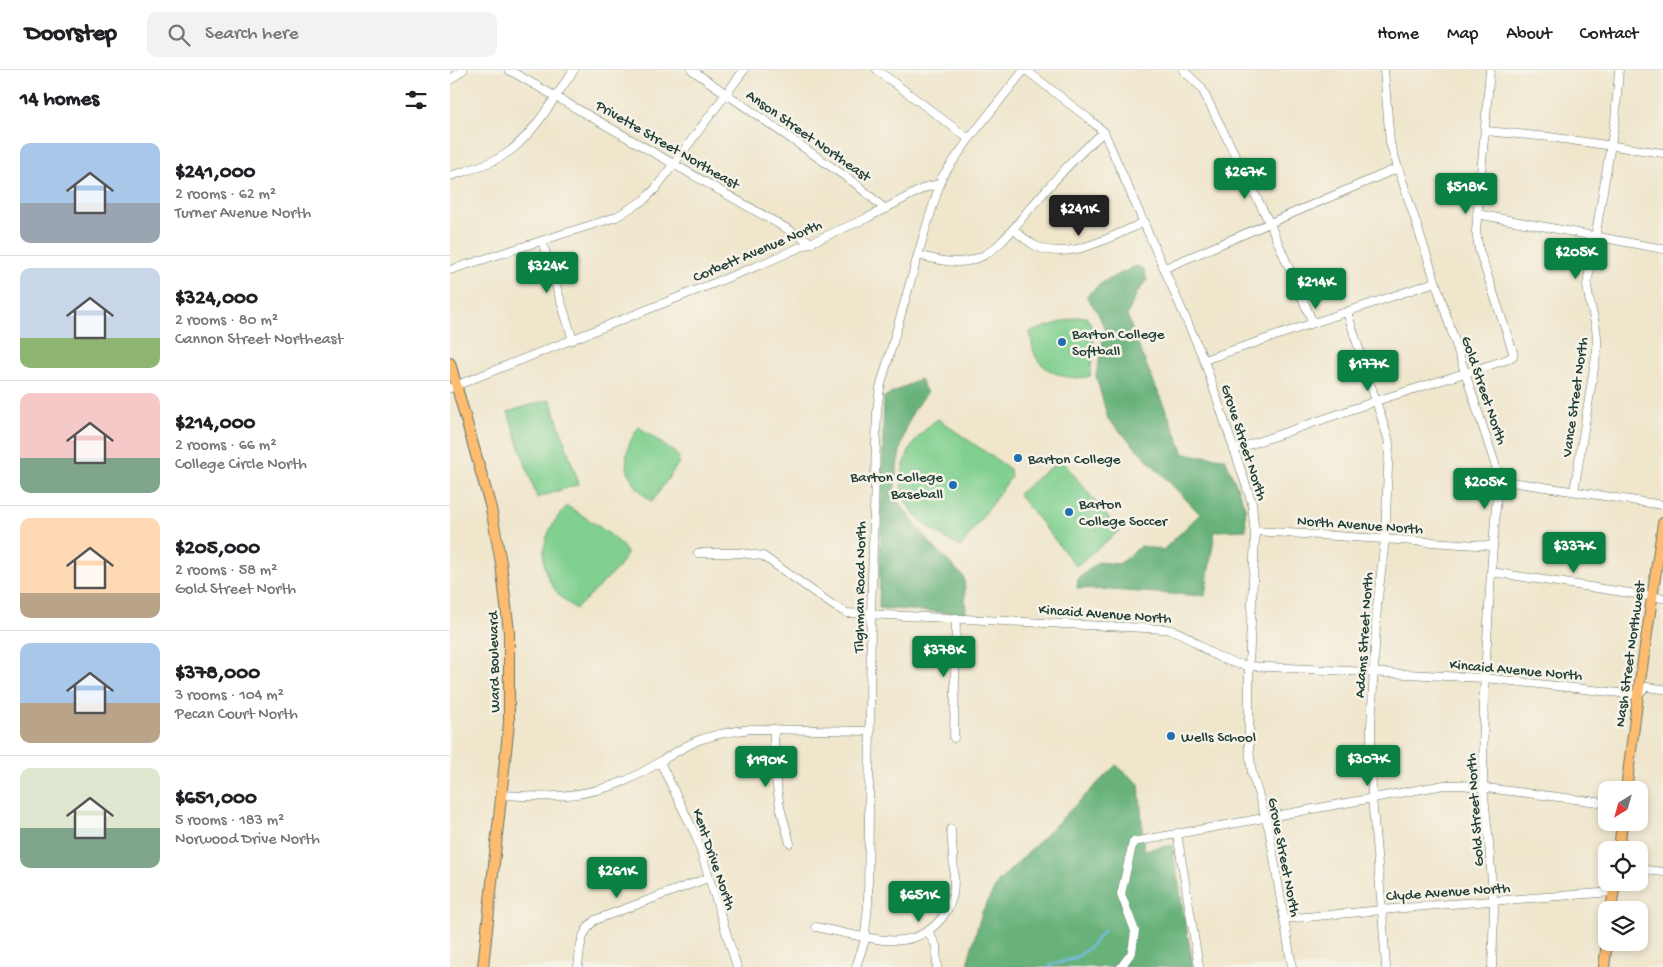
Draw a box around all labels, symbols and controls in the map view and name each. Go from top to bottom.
search box [147,12,497,57]
text: Doorstep [25,20,117,49]
icon: search [165,21,193,49]
text: Search here [205,23,299,46]
text: Home [1377,24,1419,45]
text: Map [1447,24,1478,45]
text: About [1506,24,1552,45]
text: Contact [1580,24,1638,45]
icon: filters [402,86,430,114]
street label: Anson Street Northeast [742,87,875,188]
text: 14 homes [20,88,99,113]
street label: Privette Street Northeast [591,97,744,195]
pin: $267K [1210,158,1280,200]
text: $241,000 [175,161,256,186]
icon: home [60,163,120,223]
text: $267K [1225,164,1265,183]
pin: $518K [1431,172,1501,215]
text: $518K [1446,179,1486,198]
text: 2 rooms · 62 m² [175,186,276,205]
pin: $241K [1044,194,1114,237]
text: $241K [1060,201,1098,220]
text: Turner Avenue North [175,205,311,224]
street label: Corbett Avenue North [691,217,825,287]
pin: $205K [1541,238,1611,280]
text: $205K [1555,244,1597,263]
pin: $324K [512,252,582,294]
text: $324K [527,258,567,277]
pin: $214K [1281,268,1351,310]
text: $214K [1297,274,1335,293]
text: $324,000 [175,287,258,312]
icon: home [60,288,120,348]
text: 2 rooms · 80 m² [175,312,278,331]
place label: Barton College Softball [1071,326,1165,361]
text: Cannon Street Northeast [175,331,343,350]
street label: Gold Street North [1456,334,1510,447]
marker: Barton College Softball [1056,336,1068,348]
street label: Vance Street North [1559,336,1593,459]
pin: $177K [1333,350,1403,392]
text: $177K [1348,356,1388,375]
street label: Grove Street North [1216,382,1270,503]
text: $214,000 [175,412,256,437]
icon: home [60,413,120,473]
text: 2 rooms · 66 m² [175,437,276,456]
place label: Barton College [1027,451,1121,469]
marker: Barton College [1012,452,1024,464]
text: College Circle North [175,456,307,475]
pin: $205K [1450,468,1520,510]
place label: Barton College Baseball [850,469,943,504]
text: $205K [1464,474,1506,493]
marker: Barton College Baseball [947,479,959,491]
place label: Barton College Soccer [1078,496,1169,531]
marker: Barton College Soccer [1063,506,1075,518]
street label: North Avenue North [1296,513,1424,539]
street label: Tilghman Road North [851,521,871,654]
pin: $337K [1539,532,1609,574]
text: $205,000 [175,537,260,562]
icon: home [60,538,120,598]
text: $337K [1554,538,1594,557]
text: 2 rooms · 58 m² [175,562,277,581]
street label: Adams Street North [1352,572,1378,699]
street label: Nash Street Northwest [1612,578,1650,728]
text: Gold Street North [175,581,296,600]
street label: Kincaid Avenue North [1038,601,1172,629]
street label: Ward Boulevard [485,610,505,713]
pin: $378K [909,636,979,678]
text: $378K [923,642,965,661]
street label: Kincaid Avenue North [1449,656,1583,686]
text: $378,000 [175,662,260,687]
icon: home [60,663,120,723]
text: 3 rooms · 104 m² [175,687,284,706]
text: Pecan Court North [175,706,298,725]
place label: Wells School [1181,729,1256,747]
marker: Wells School [1165,730,1177,742]
pin: $307K [1333,744,1403,787]
pin: $190K [731,746,801,788]
text: $307K [1347,751,1389,770]
text: $190K [746,752,786,771]
street label: Gold Street North [1463,753,1489,867]
north arrow [1598,781,1648,831]
map controls [1598,781,1648,951]
text: $651,000 [175,787,257,812]
icon: home [60,788,120,848]
street label: Grove Street North [1263,796,1303,919]
street label: Kent Drive North [687,807,739,913]
text: 5 rooms · 183 m² [175,812,284,831]
text: Norwood Drive North [175,831,320,850]
button: locate [1598,841,1648,891]
pin: $261K [582,856,652,899]
text: $261K [598,863,636,882]
pin: $651K [884,880,954,923]
street label: Clyde Avenue North [1385,880,1511,906]
text: $651K [900,887,938,906]
button: layers [1598,901,1648,951]

